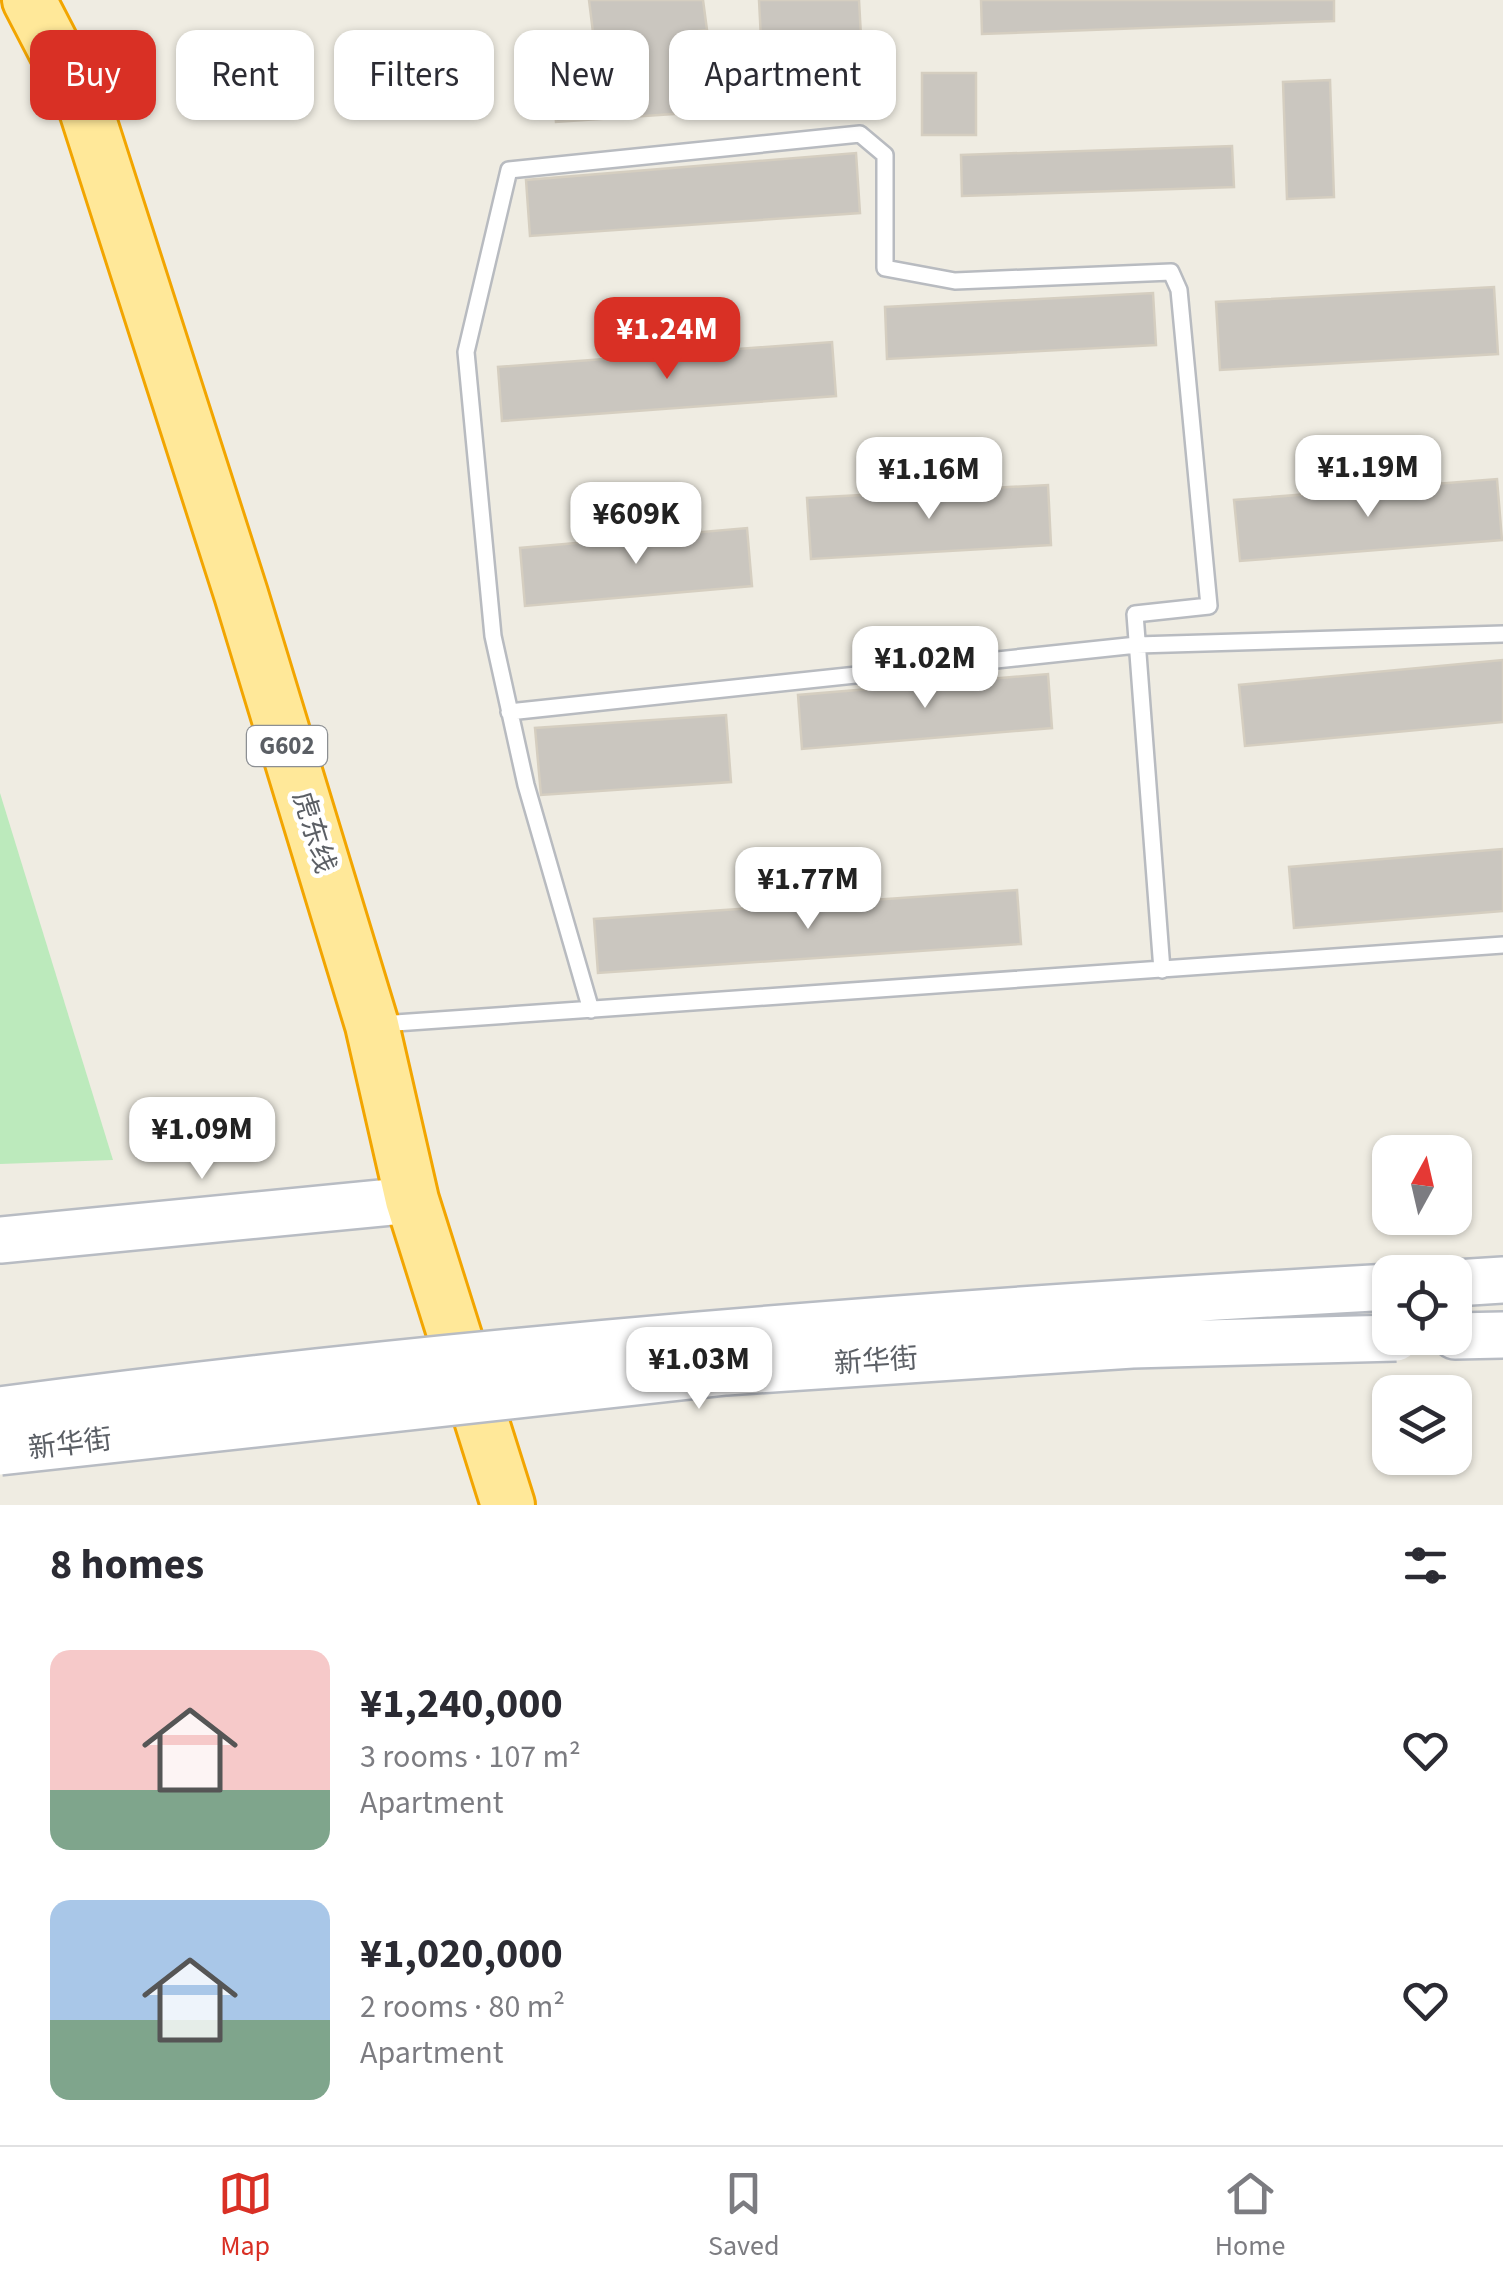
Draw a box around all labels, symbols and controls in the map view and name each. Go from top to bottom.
chip: Buy [30,30,156,120]
chip: Rent [176,30,314,120]
chip: Filters [334,30,494,120]
chip: New [514,30,649,120]
chip: Apartment [669,30,896,120]
pin: ¥1.24M [586,297,748,382]
text: ¥1.24M [616,306,718,352]
pin: ¥1.19M [1287,435,1449,520]
pin: ¥1.16M [848,437,1010,522]
text: ¥1.19M [1317,444,1419,490]
text: ¥1.16M [878,446,980,492]
pin: ¥609K [566,482,706,567]
text: ¥609K [592,491,680,537]
pin: ¥1.02M [844,626,1006,711]
text: ¥1.02M [874,635,976,681]
road number: G602 [247,726,327,766]
street label: 虎东线 [283,786,345,878]
pin: ¥1.77M [727,847,889,932]
text: ¥1.77M [757,856,859,902]
pin: ¥1.09M [121,1097,283,1182]
text: ¥1.09M [151,1106,253,1152]
north arrow [1372,1135,1472,1235]
map controls [1372,1135,1472,1475]
button: locate [1372,1255,1472,1355]
pin: ¥1.03M [618,1327,780,1412]
text: ¥1.03M [648,1336,750,1382]
street label: 新华街 [833,1338,919,1384]
button: layers [1372,1375,1472,1475]
street label: 新华街 [26,1419,114,1469]
text: 8 homes [50,1535,204,1595]
icon: filters [1398,1538,1453,1593]
text: ¥1,240,000 [360,1674,563,1734]
icon: home [130,1690,250,1810]
icon: heart [1398,1723,1453,1778]
text: 3 rooms · 107 m² [360,1734,581,1780]
text: Apartment [360,1780,503,1826]
text: ¥1,020,000 [360,1924,563,1984]
icon: home [130,1940,250,2060]
icon: heart [1398,1973,1453,2028]
text: 2 rooms · 80 m² [360,1984,565,2030]
text: Apartment [360,2030,503,2076]
tab: Map [218,2166,273,2266]
tab: Saved [708,2166,779,2266]
tab: Home [1215,2166,1285,2266]

